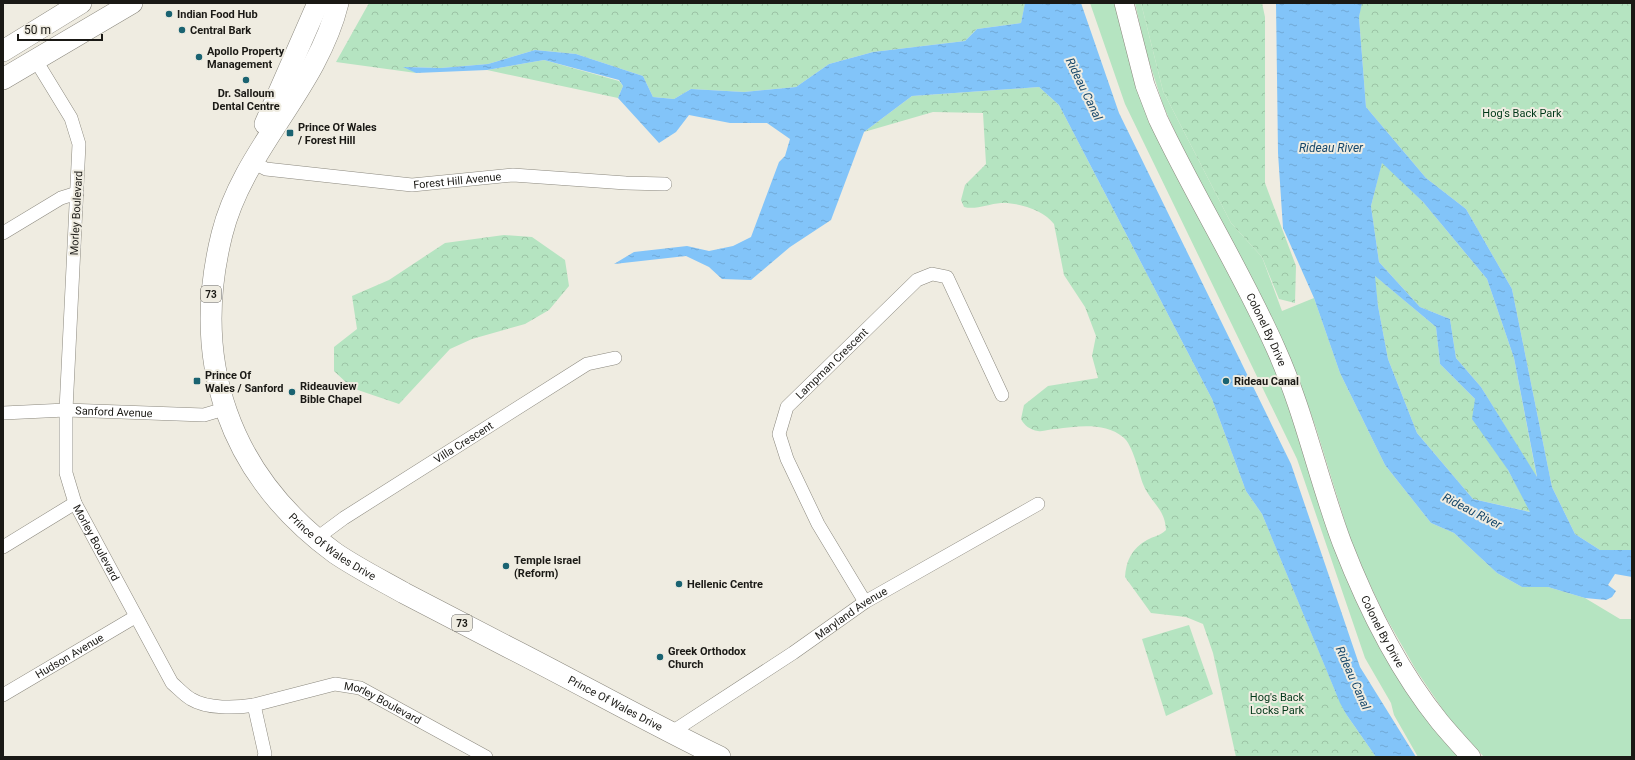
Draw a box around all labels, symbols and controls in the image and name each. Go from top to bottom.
place label: Indian Food Hub [177,8,258,21]
marker: Indian Food Hub [164,9,174,19]
scale bar [18,16,102,42]
text: 50 m [24,23,51,37]
place label: Central Bark [190,24,251,37]
marker: Central Bark [177,25,187,35]
place label: Apollo Property Management [207,45,285,71]
marker: Apollo Property Management [194,52,204,62]
water label: Rideau Canal [1063,55,1105,123]
marker: Dr. Salloum Dental Centre [241,75,251,85]
place label: Dr. Salloum Dental Centre [212,87,280,113]
park label: Hog's Back Park [1482,107,1562,120]
place label: Prince Of Wales / Forest Hill [297,121,377,147]
marker: Prince Of Wales / Forest Hill [285,128,295,138]
water label: Rideau River [1299,141,1364,155]
street label: Morley Boulevard [68,170,85,256]
street label: Forest Hill Avenue [413,170,502,192]
road number: 73 [201,286,221,302]
street label: Colonel By Drive [1243,291,1289,368]
street label: Lampman Crescent [793,325,871,402]
place label: Prince Of Wales / Sanford [205,369,283,395]
place label: Rideau Canal [1234,375,1299,388]
marker: Prince Of Wales / Sanford [192,376,202,386]
marker: Rideau Canal [1221,376,1231,386]
place label: Rideauview Bible Chapel [300,380,362,406]
marker: Rideauview Bible Chapel [287,387,297,397]
street label: Sanford Avenue [75,404,153,420]
street label: Villa Crescent [432,419,496,466]
water label: Rideau River [1440,490,1505,532]
street label: Morley Boulevard [70,502,122,583]
street label: Prince Of Wales Drive [286,510,378,583]
place label: Temple Israel (Reform) [514,554,581,580]
marker: Temple Israel (Reform) [501,561,511,571]
place label: Hellenic Centre [687,578,763,591]
marker: Hellenic Centre [674,579,684,589]
street label: Maryland Avenue [813,585,890,642]
street label: Colonel By Drive [1358,594,1407,670]
road number: 73 [452,615,472,631]
street label: Hudson Avenue [33,631,106,681]
water label: Rideau Canal [1333,644,1373,712]
place label: Greek Orthodox Church [668,645,746,671]
marker: Greek Orthodox Church [655,652,665,662]
street label: Prince Of Wales Drive [566,673,665,734]
street label: Morley Boulevard [343,680,423,727]
park label: Hog's Back Locks Park [1250,691,1305,717]

